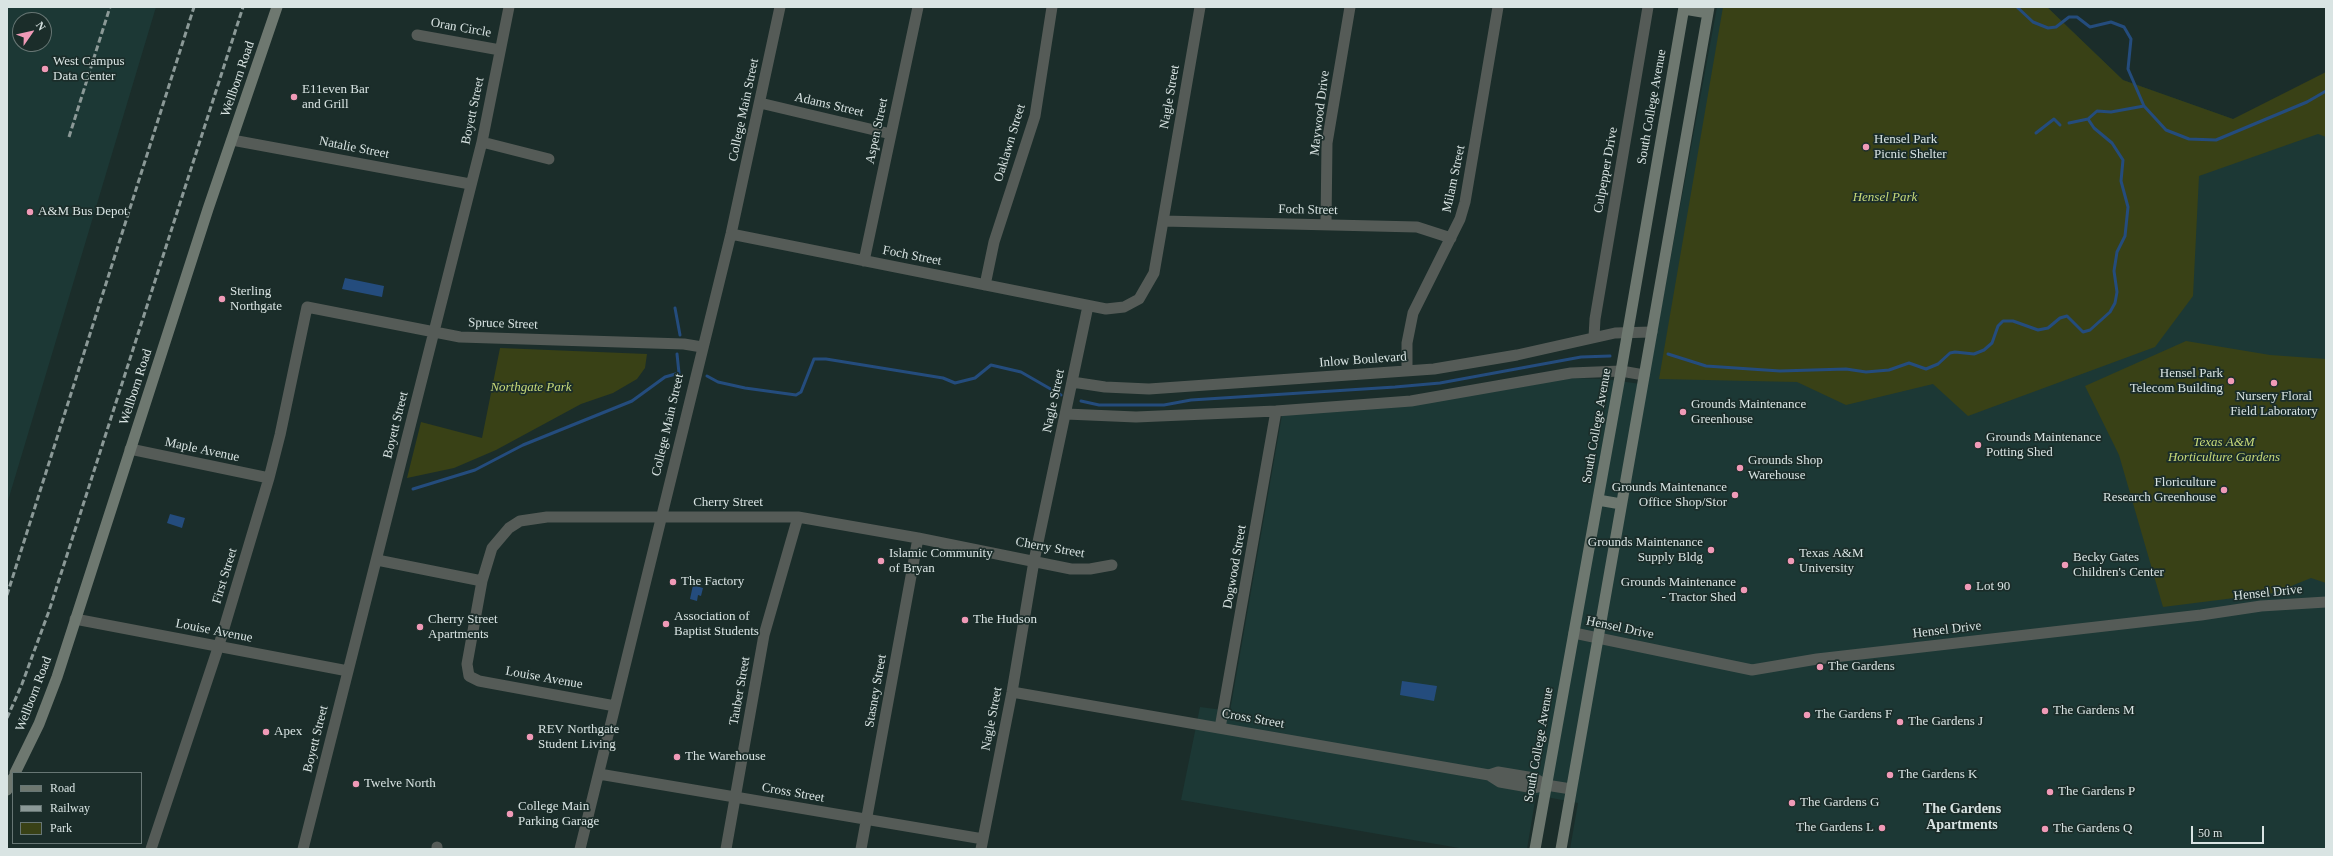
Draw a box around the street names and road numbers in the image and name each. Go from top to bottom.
street label: Oran Circle [430,15,492,41]
street label: Wellborn Road [218,39,258,119]
street label: South College Avenue [1634,48,1670,166]
street label: College Main Street [725,57,763,163]
street label: Nagle Street [1157,64,1183,130]
street label: Maywood Drive [1307,70,1333,156]
street label: Boyett Street [458,76,488,146]
street label: Adams Street [793,89,865,121]
street label: Aspen Street [862,97,892,165]
street label: Oaklawn Street [991,102,1029,184]
street label: Culpepper Drive [1591,126,1621,214]
street label: Natalie Street [318,134,390,162]
street label: Milam Street [1439,144,1469,214]
street label: Foch Street [1278,202,1338,218]
street label: Foch Street [881,243,943,269]
street label: Spruce Street [468,315,538,333]
street label: Wellborn Road [116,347,156,427]
street label: Inlow Boulevard [1319,349,1407,371]
street label: South College Avenue [1579,367,1615,485]
street label: Nagle Street [1040,368,1068,434]
street label: College Main Street [649,372,687,478]
street label: Boyett Street [380,390,412,460]
street label: Maple Avenue [163,434,241,466]
street label: Cherry Street [693,495,763,511]
street label: Dogwood Street [1220,524,1250,610]
street label: Cherry Street [1014,534,1086,562]
street label: First Street [209,546,241,606]
street label: Hensel Drive [2233,582,2303,604]
street label: Hensel Drive [1585,613,1655,643]
street label: Louise Avenue [174,616,254,646]
street label: Hensel Drive [1912,618,1982,642]
street label: Stasney Street [862,653,890,729]
street label: Wellborn Road [13,654,55,734]
street label: Tauber Street [726,655,754,727]
street label: Louise Avenue [504,664,584,692]
street label: Nagle Street [978,686,1006,752]
street label: South College Avenue [1521,686,1557,804]
street label: Boyett Street [300,704,332,774]
street label: Cross Street [1221,706,1285,732]
street label: Cross Street [761,780,825,806]

